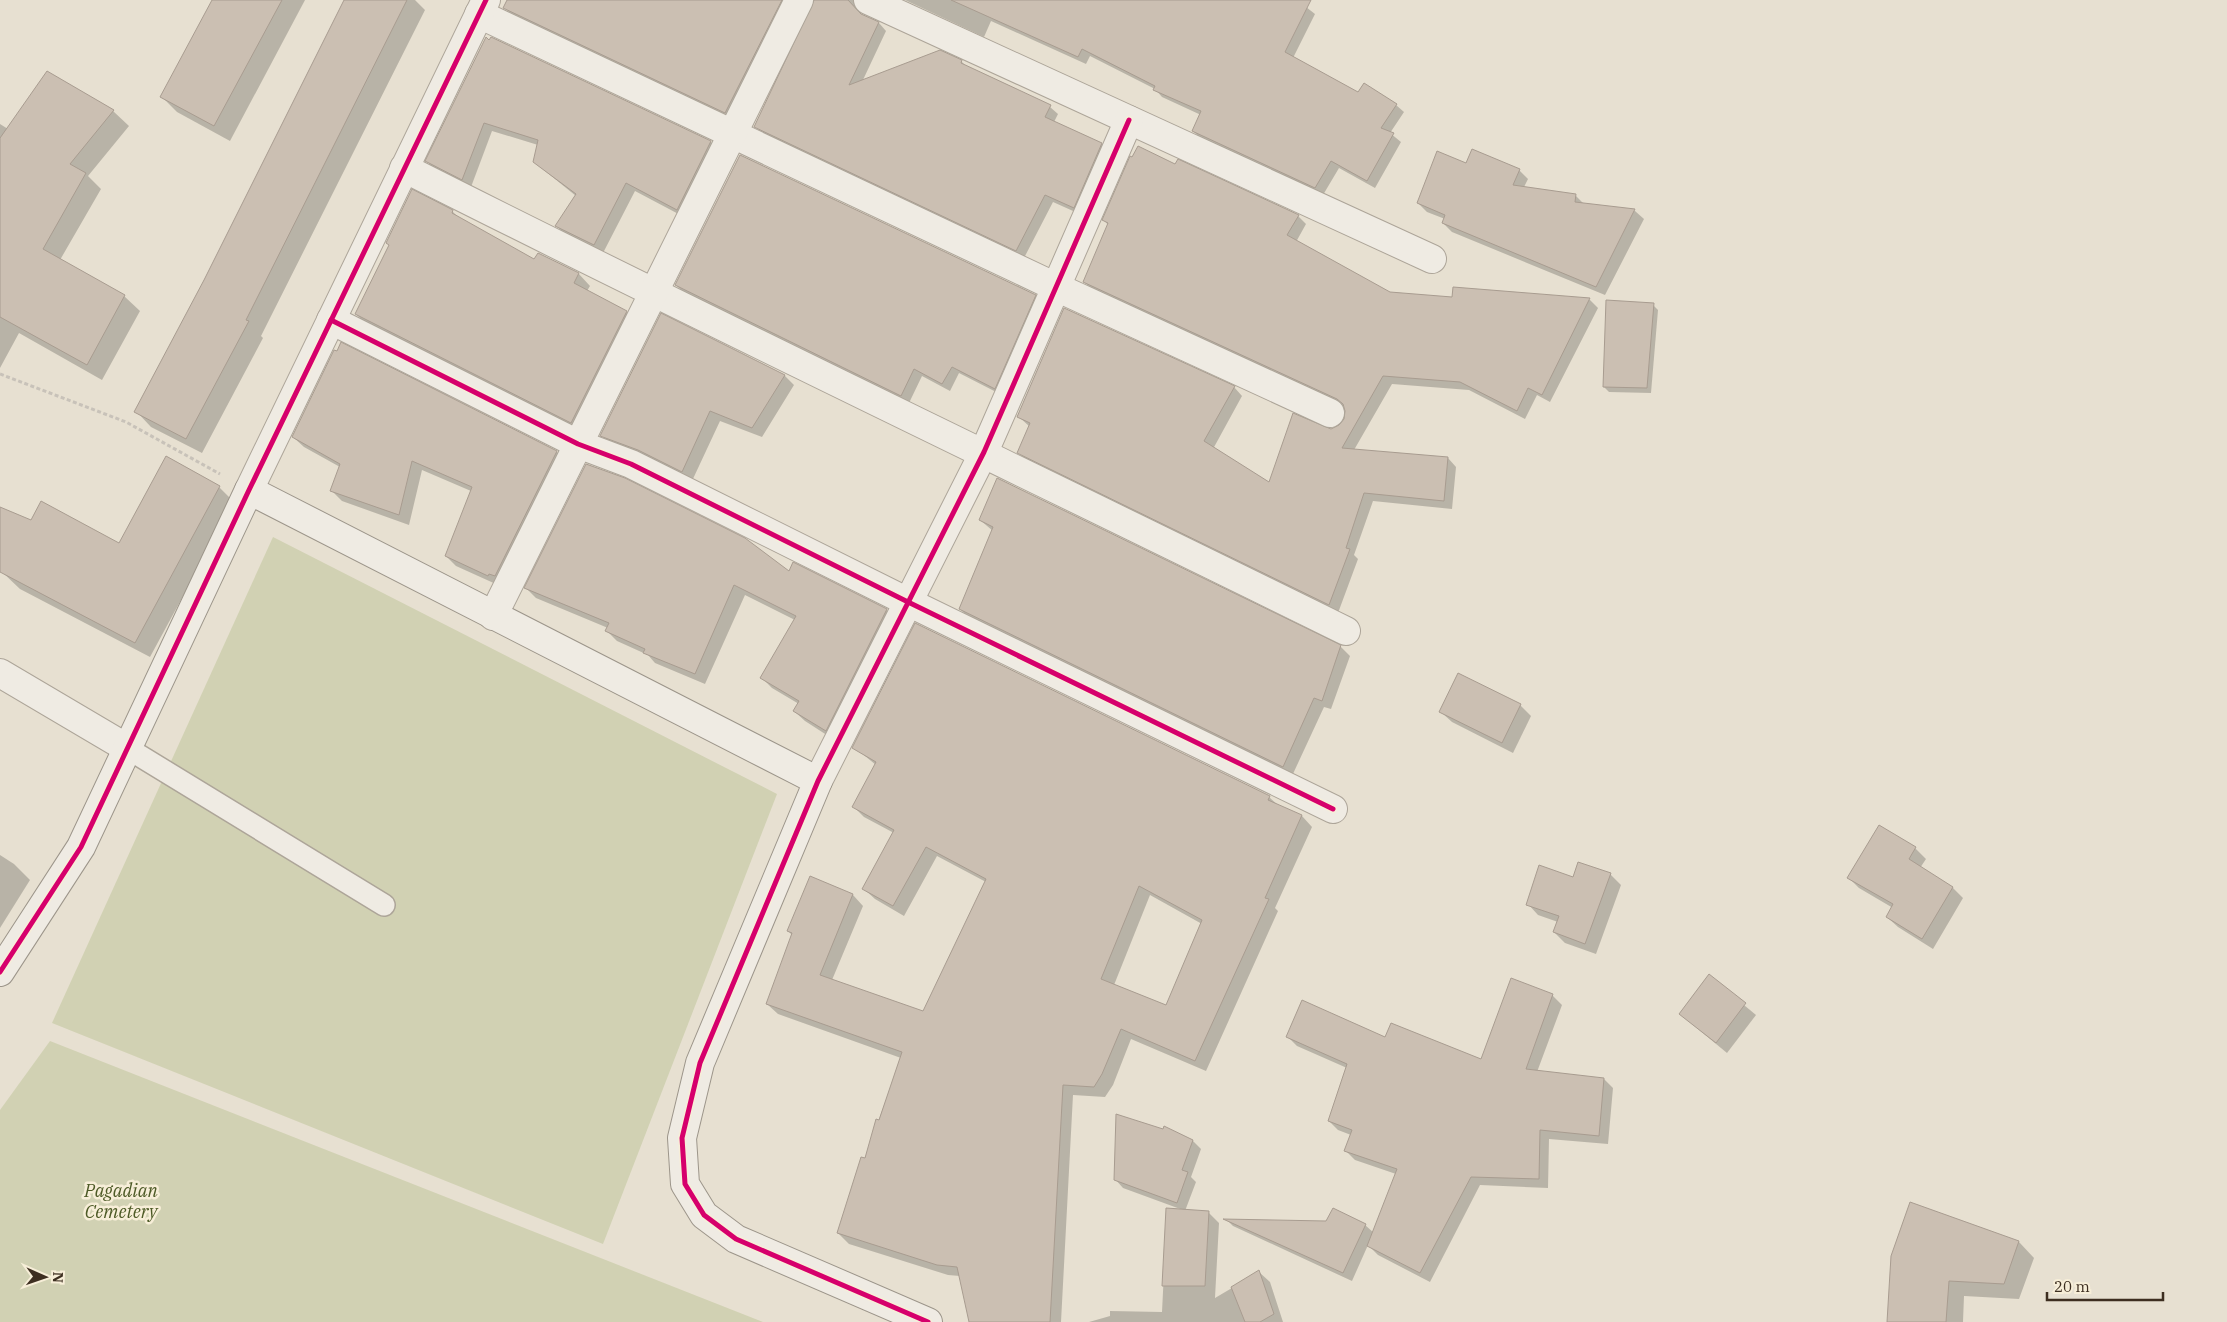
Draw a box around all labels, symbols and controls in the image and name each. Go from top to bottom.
park label: Pagadian Cemetery [83,1179,159,1223]
north arrow [20,1252,70,1302]
scale bar [2047,1270,2163,1302]
text: N [49,1272,67,1283]
text: 20 m [2054,1277,2090,1296]

